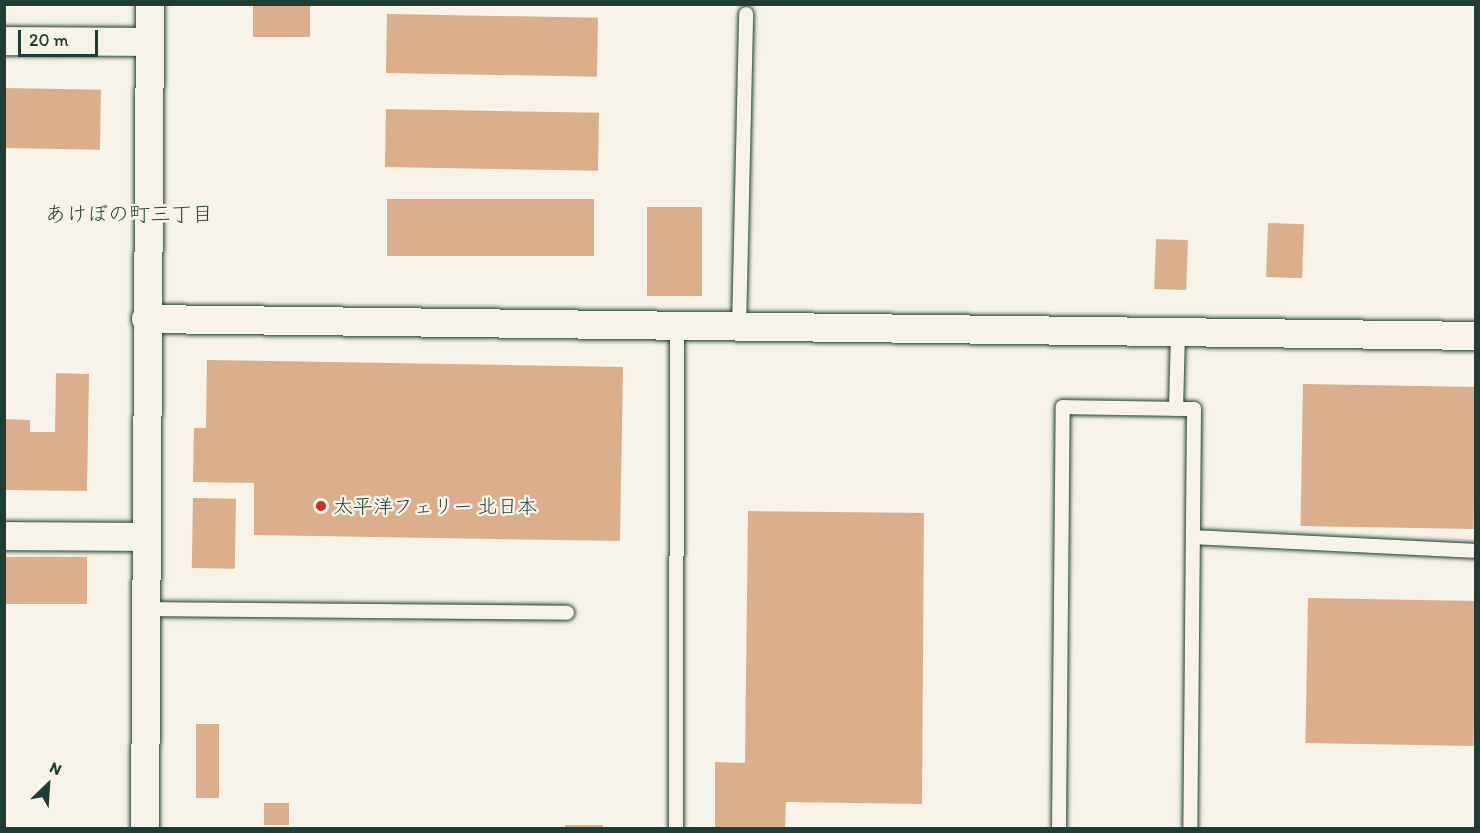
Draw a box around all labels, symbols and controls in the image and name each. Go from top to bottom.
scale bar [21,18,100,56]
text: 20 m [29,29,69,51]
district label: あけぼの町三丁目 [45,201,213,227]
place label: 太平洋フェリー 北日本 [333,494,537,518]
marker: 太平洋フェリー 北日本 [314,499,328,513]
north arrow [18,755,78,815]
text: N [47,757,65,779]

